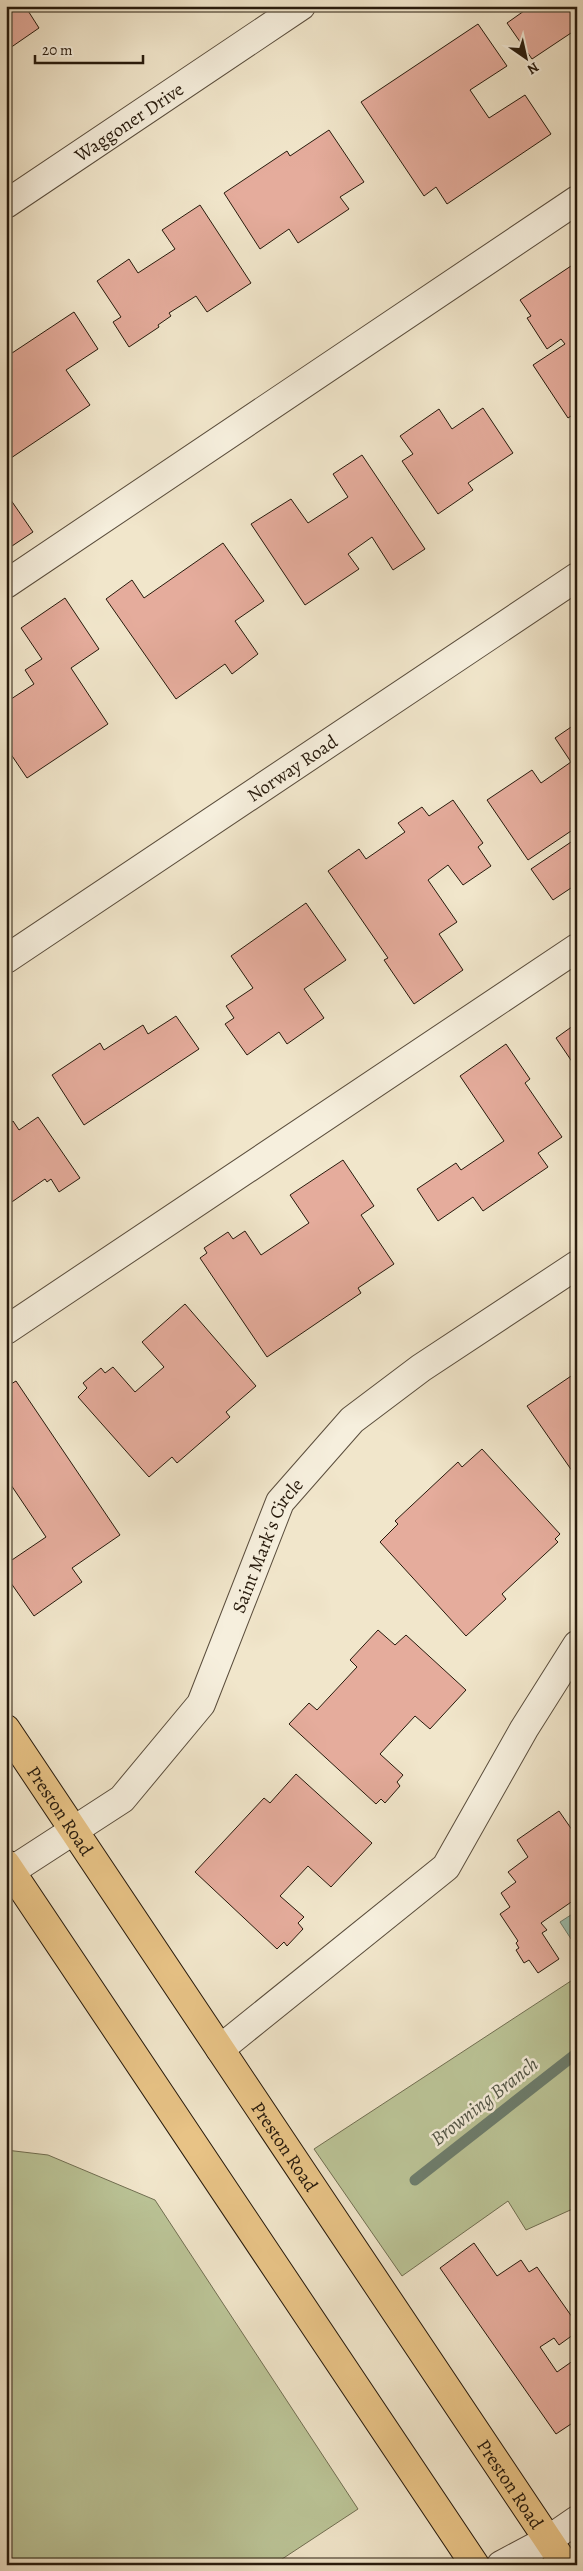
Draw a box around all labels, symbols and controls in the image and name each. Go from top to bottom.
scale bar [35,32,142,64]
north arrow [500,32,550,82]
text: 20 m [42,40,73,60]
text: N [523,58,543,79]
street label: Waggoner Drive [69,76,189,169]
street label: Norway Road [242,728,343,808]
street label: Saint Mark's Circle [226,1473,309,1617]
street label: Preston Road [20,1761,100,1862]
water label: Browning Branch [425,2051,544,2152]
street label: Preston Road [245,2097,324,2198]
street label: Preston Road [470,2434,550,2535]

